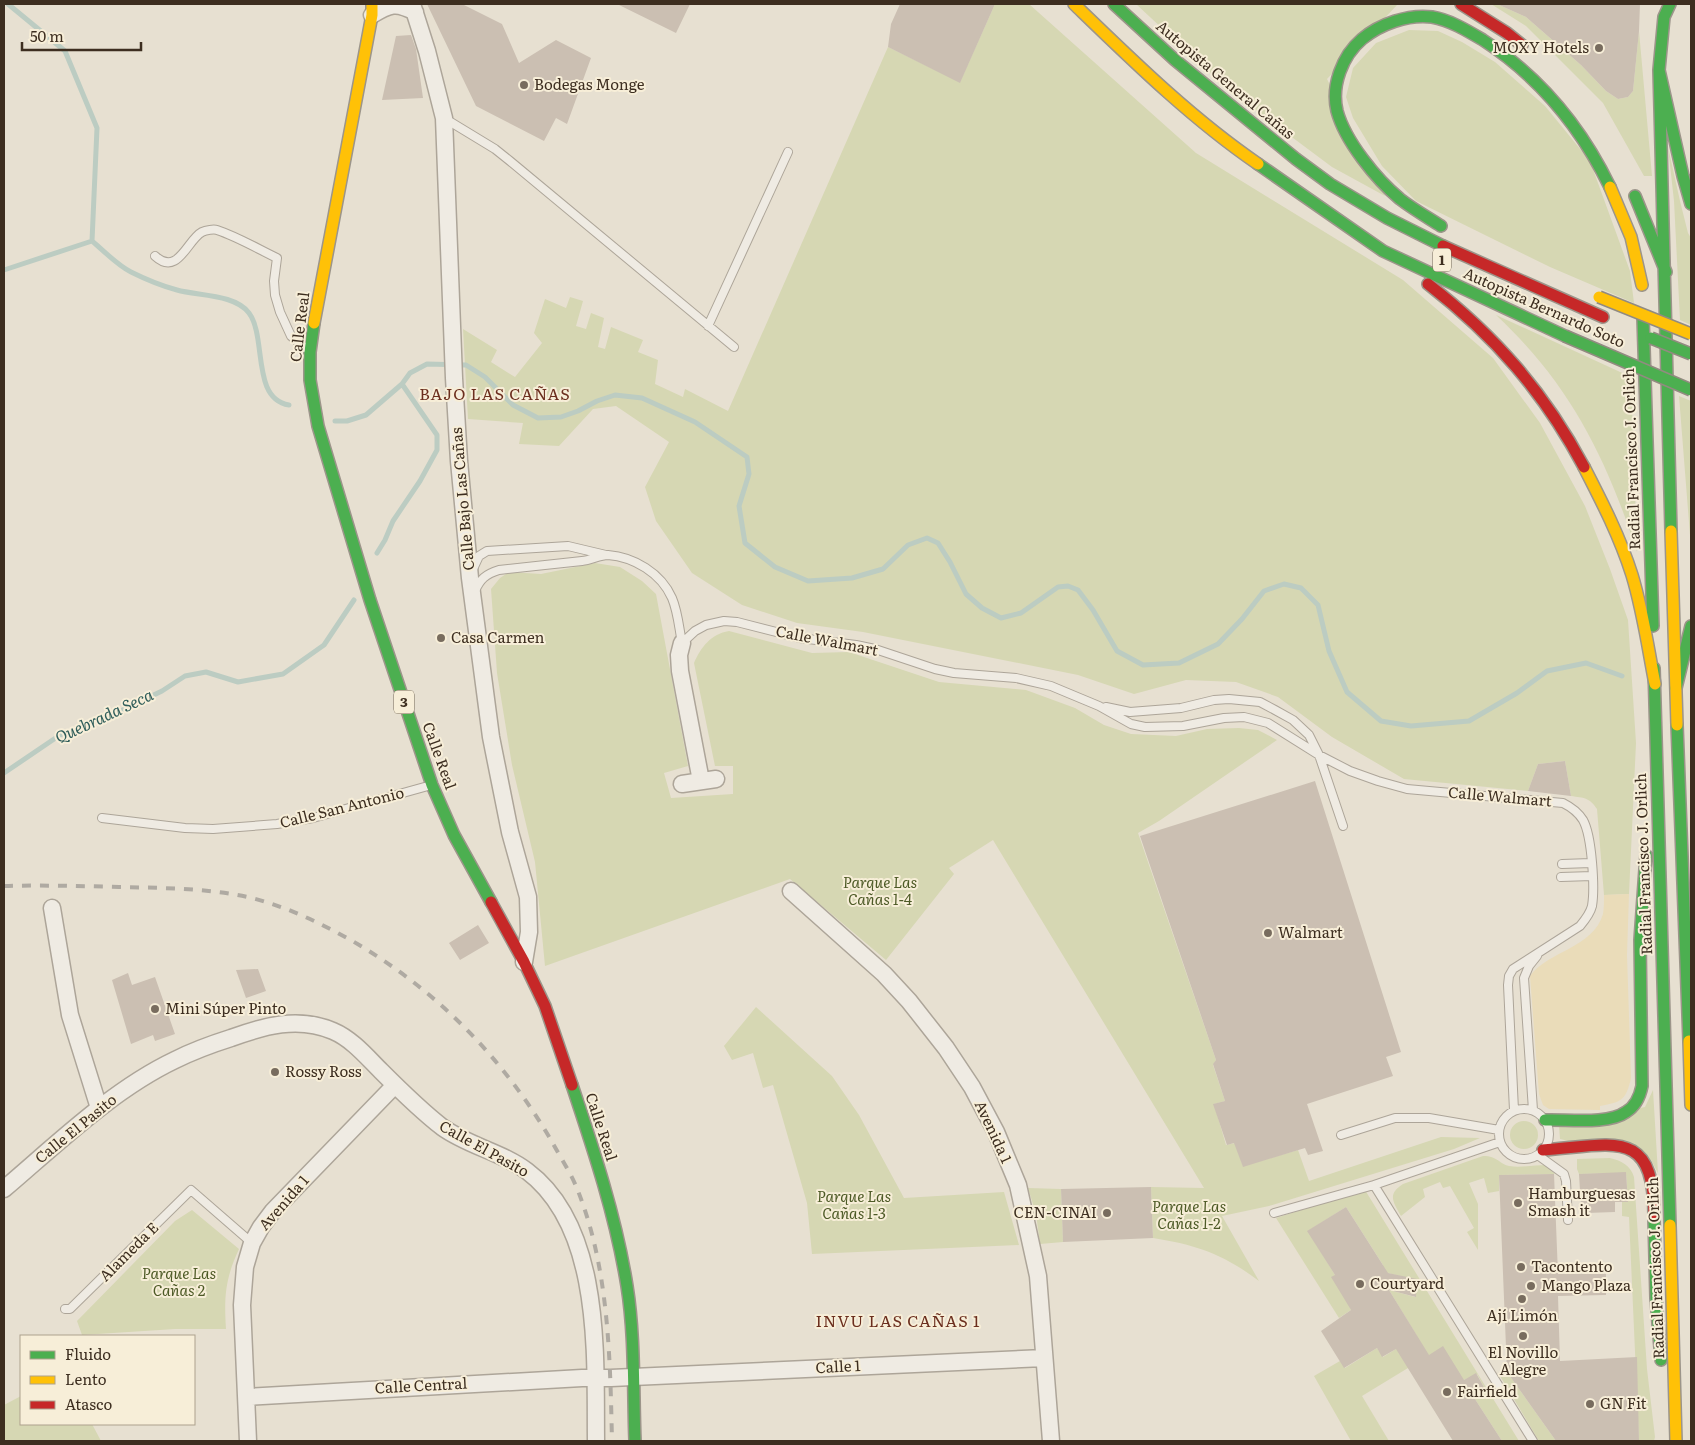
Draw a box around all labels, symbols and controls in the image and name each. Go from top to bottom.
street label: Autopista General Cañas [1152,14,1300,144]
scale bar [22,20,141,52]
text: 50 m [30,24,64,47]
place label: MOXY Hotels [1493,35,1589,58]
marker: MOXY Hotels [1593,42,1605,54]
place label: Bodegas Monge [534,72,645,95]
marker: Bodegas Monge [518,79,530,91]
road number: 1 [1433,248,1451,272]
street label: Autopista Bernardo Soto [1460,261,1629,353]
street label: Calle Real [283,290,314,363]
street label: Radial Francisco J. Orlich [1616,368,1645,550]
district label: BAJO LAS CAÑAS [419,381,571,405]
street label: Calle Bajo Las Cañas [444,426,479,572]
street label: Calle Walmart [774,618,880,661]
place label: Casa Carmen [451,625,545,648]
marker: Casa Carmen [435,632,447,644]
water label: Quebrada Seca [50,681,158,748]
road number: 3 [394,690,414,714]
street label: Calle Real [418,718,463,793]
street label: Radial Francisco J. Orlich [1628,773,1657,955]
street label: Calle San Antonio [277,780,406,833]
street label: Calle Walmart [1447,780,1553,811]
park label: Parque Las Cañas 1-4 [843,870,917,910]
place label: Walmart [1278,920,1343,943]
marker: Walmart [1262,927,1274,939]
place label: Mini Súper Pinto [165,996,287,1019]
marker: Mini Súper Pinto [149,1003,161,1015]
place label: Rossy Ross [285,1059,362,1082]
marker: Rossy Ross [269,1066,281,1078]
street label: Calle El Pasito [29,1087,121,1168]
street label: Calle Real [581,1089,624,1164]
street label: Avenida 1 [970,1096,1019,1167]
street label: Calle El Pasito [436,1113,534,1182]
street label: Avenida 1 [252,1169,314,1235]
street label: Radial Francisco J. Orlich [1640,1177,1669,1359]
place label: Hamburguesas Smash it [1528,1181,1635,1221]
park label: Parque Las Cañas 1-3 [817,1184,891,1224]
park label: Parque Las Cañas 1-2 [1152,1194,1226,1234]
marker: Hamburguesas Smash it [1512,1197,1524,1209]
place label: CEN-CINAI [1014,1200,1097,1223]
marker: CEN-CINAI [1101,1207,1113,1219]
street label: Alameda E [93,1216,163,1286]
place label: Tacontento [1531,1254,1613,1277]
park label: Parque Las Cañas 2 [142,1261,216,1301]
marker: Tacontento [1515,1261,1527,1273]
place label: Courtyard [1370,1271,1444,1294]
place label: Mango Plaza [1541,1273,1632,1296]
marker: Courtyard [1354,1278,1366,1290]
marker: Mango Plaza [1525,1280,1537,1292]
marker: Ají Limón [1516,1293,1528,1305]
place label: Ají Limón [1486,1303,1558,1326]
district label: INVU LAS CAÑAS 1 [816,1308,980,1332]
marker: El Novillo Alegre [1517,1330,1529,1342]
legend [20,1335,195,1425]
place label: El Novillo Alegre [1488,1340,1558,1380]
text: Fluido [65,1342,111,1365]
street label: Calle 1 [815,1353,861,1378]
text: Lento [65,1367,107,1390]
street label: Calle Central [374,1371,468,1398]
place label: Fairfield [1457,1379,1517,1402]
marker: Fairfield [1441,1386,1453,1398]
place label: GN Fit [1600,1391,1647,1414]
text: Atasco [65,1392,112,1415]
marker: GN Fit [1584,1398,1596,1410]

